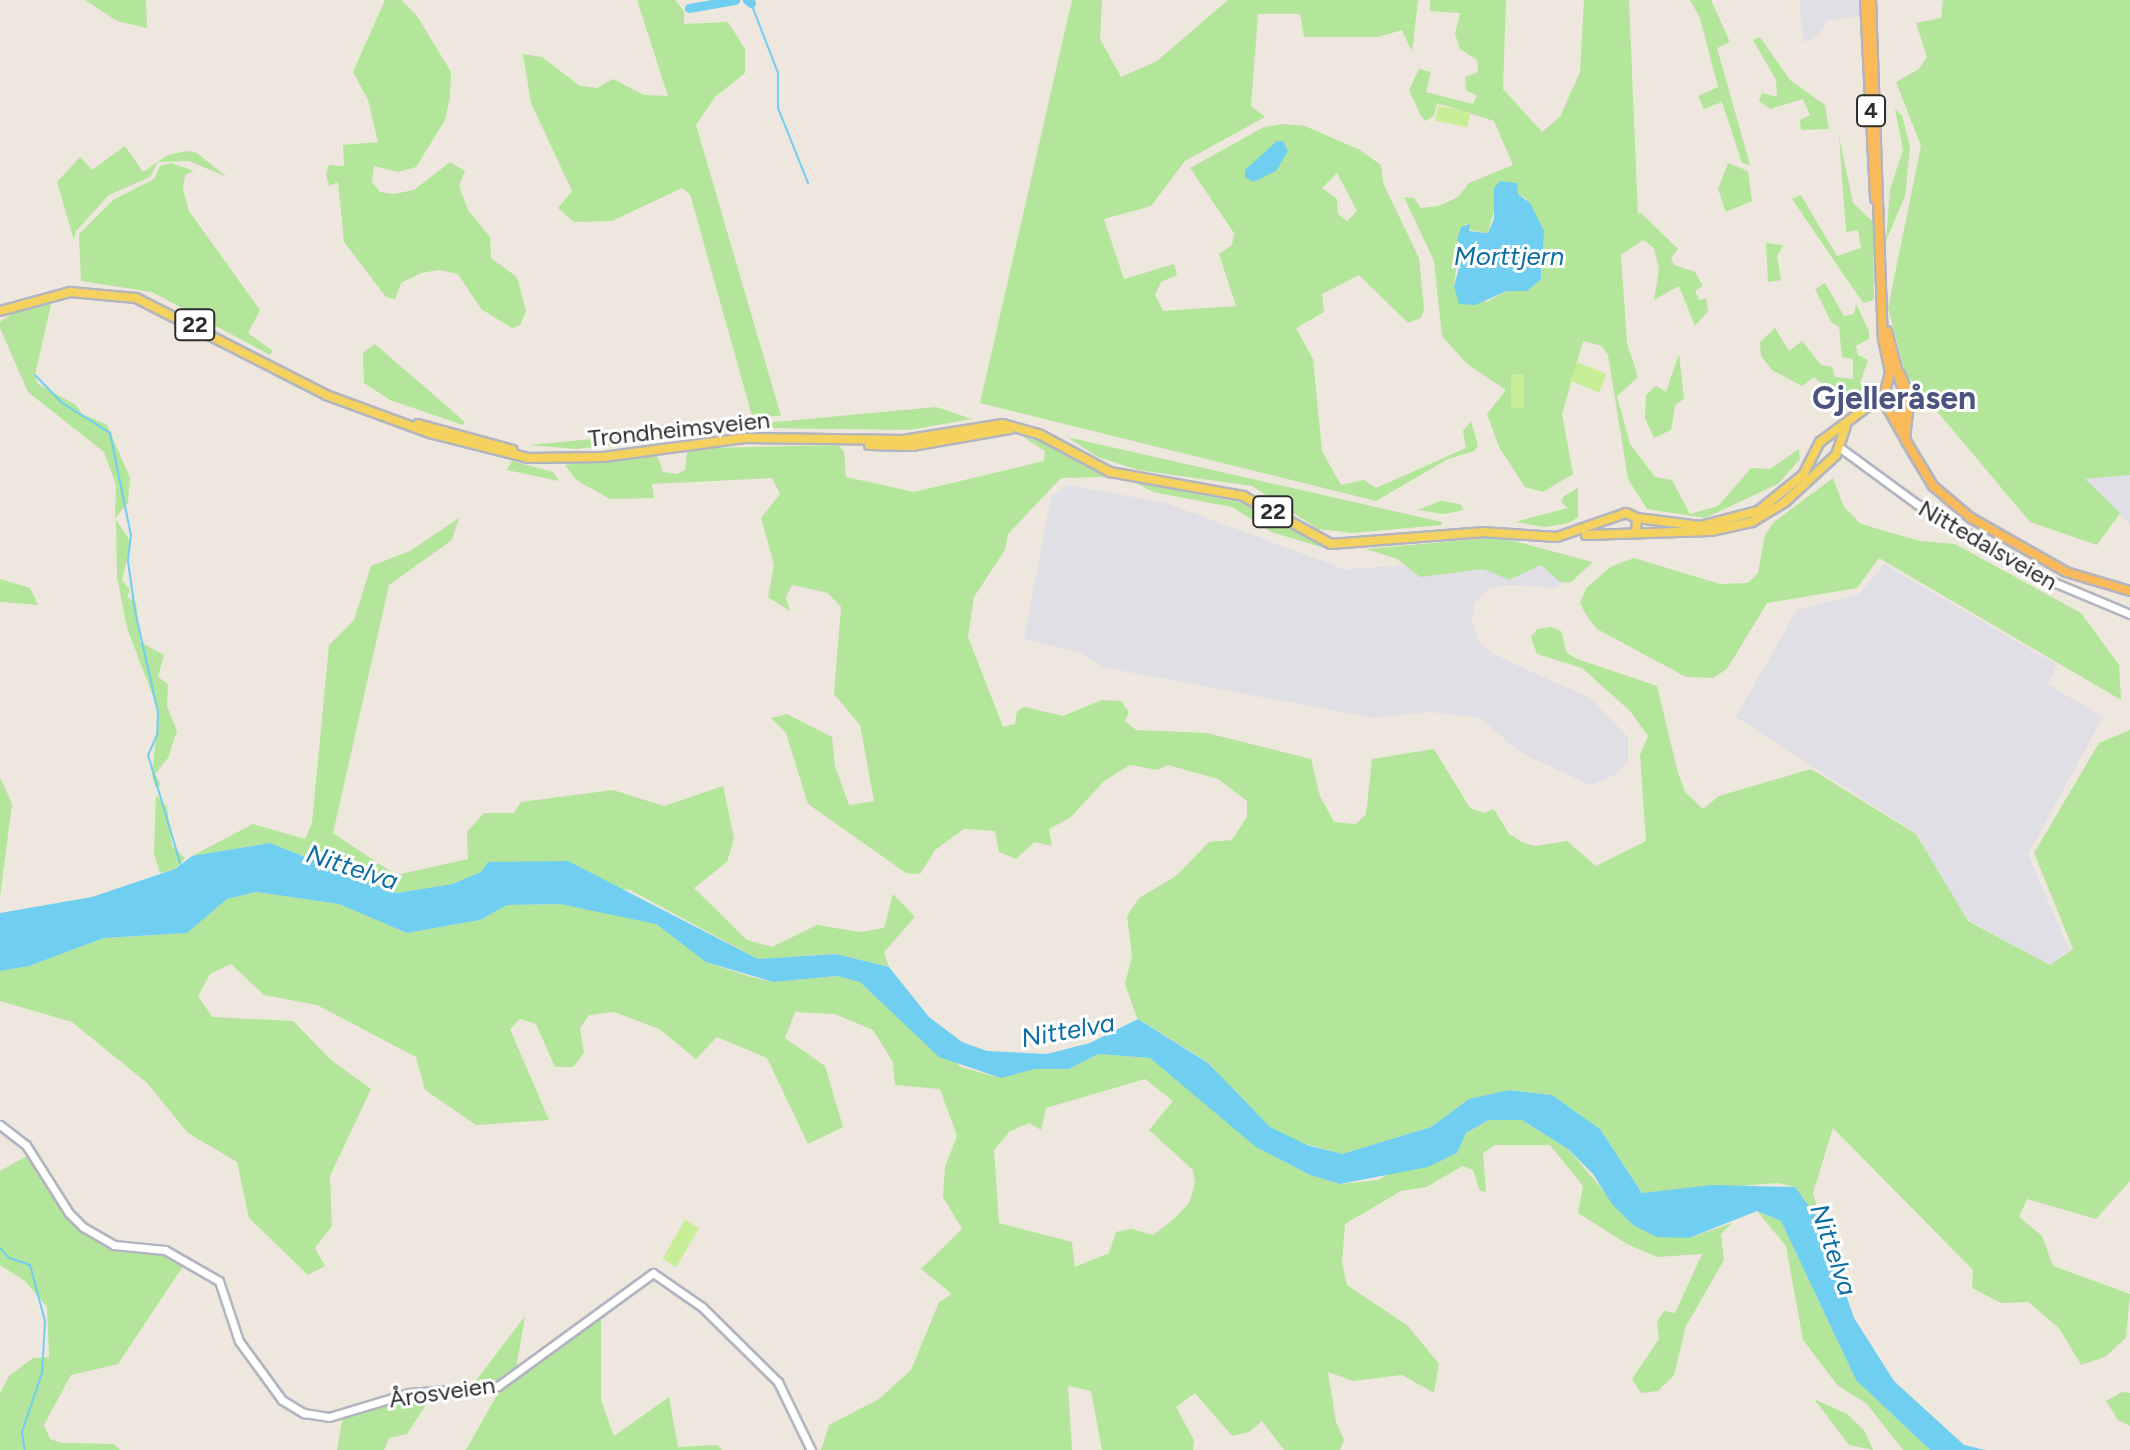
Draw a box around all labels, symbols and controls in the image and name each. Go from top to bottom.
road number: 4 [1855,93,1887,129]
water label: Morttjern [1454,241,1564,273]
road number: 22 [173,307,217,343]
district label: Gjelleråsen [1812,379,1976,417]
street label: Trondheimsveien [587,405,771,453]
road number: 22 [1251,494,1295,530]
street label: Nittedalsveien [1913,494,2063,596]
water label: Nittelva [302,839,402,897]
water label: Nittelva [1019,1007,1117,1055]
water label: Nittelva [1803,1200,1863,1300]
street label: Årosveien [387,1370,497,1414]

